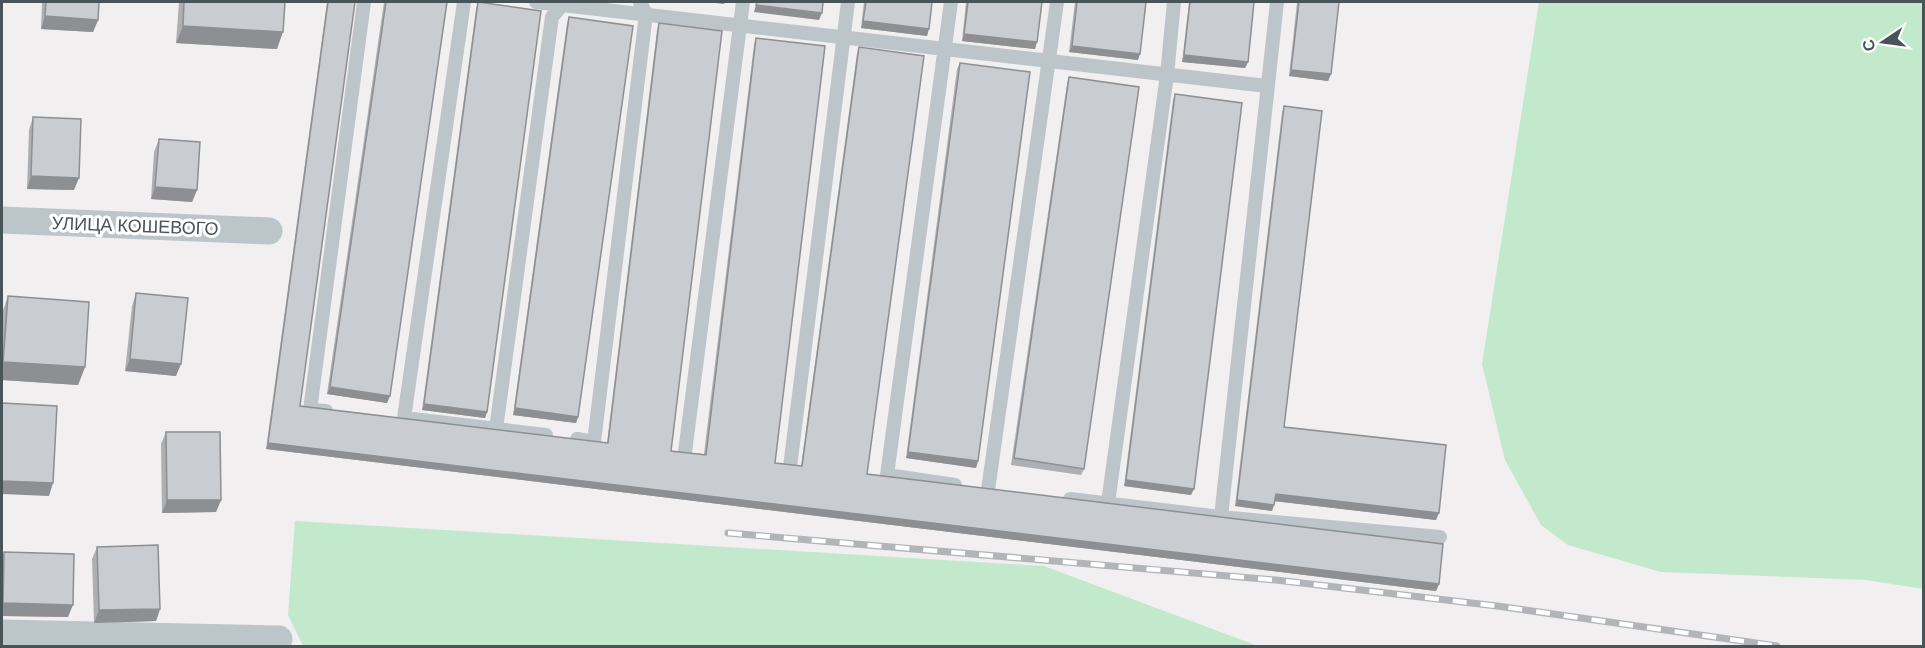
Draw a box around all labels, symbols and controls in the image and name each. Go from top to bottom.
north arrow [1853,12,1913,72]
text: С [1859,37,1878,53]
street label: УЛИЦА КОШЕВОГО [51,213,219,239]

